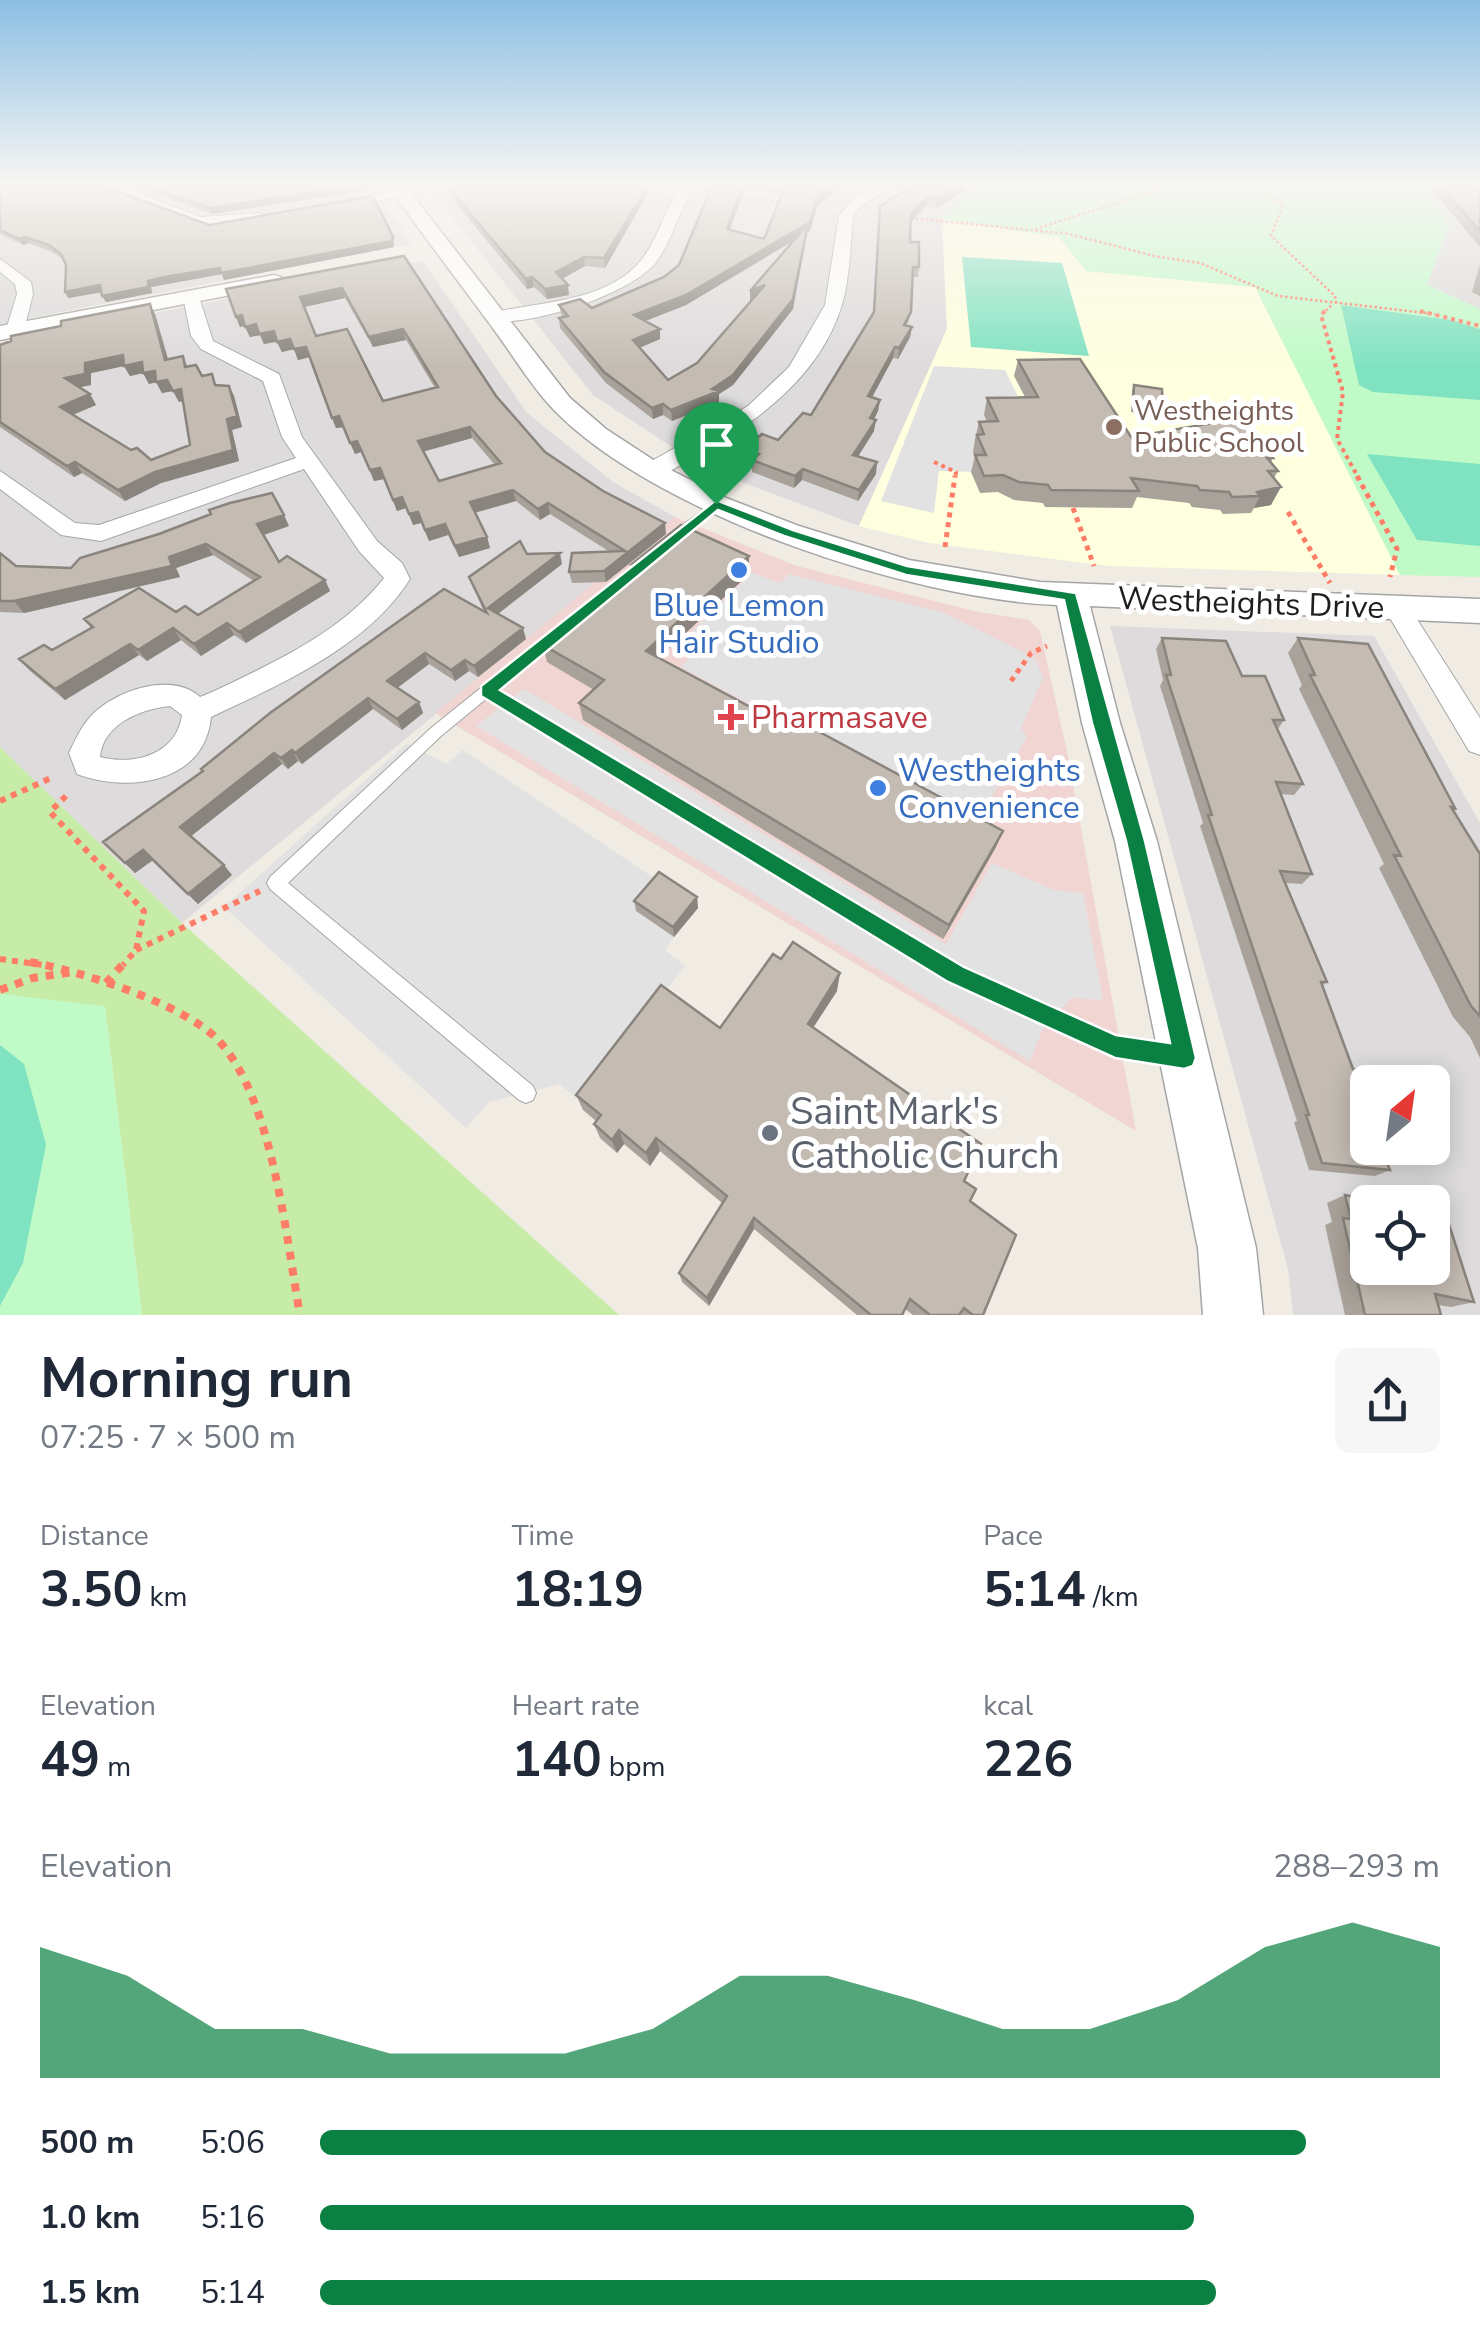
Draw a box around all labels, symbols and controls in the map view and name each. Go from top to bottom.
place label: Westheights Public School [1134,392,1305,462]
pin [674,402,759,505]
marker: Westheights Public School [1103,416,1125,438]
icon: arrive [689,417,744,472]
marker: Blue Lemon Hair Studio [728,559,750,581]
street label: Westheights Drive [1117,577,1385,629]
place label: Blue Lemon Hair Studio [653,584,825,664]
place label: Pharmasave [751,696,928,739]
marker: Pharmasave [720,706,742,728]
place label: Westheights Convenience [898,749,1081,829]
marker: Westheights Convenience [867,777,889,799]
north arrow [1350,1065,1450,1165]
map controls [1350,1065,1450,1285]
place label: Saint Mark's Catholic Church [790,1086,1060,1181]
marker: Saint Mark's Catholic Church [759,1122,781,1144]
button: locate [1350,1185,1450,1285]
text: Morning run [40,1341,353,1416]
button: share [1335,1348,1440,1453]
text: 07:25 · 7 × 500 m [40,1416,296,1459]
text: Distance [40,1517,149,1555]
text: Time [512,1517,574,1555]
text: Pace [983,1517,1043,1555]
text: 3.50 [40,1555,142,1624]
text: 18:19 [512,1555,644,1624]
text: 5:14 [983,1555,1086,1624]
text: km [142,1578,188,1616]
text: /km [1086,1578,1139,1616]
text: Elevation [40,1687,156,1725]
text: Heart rate [512,1687,640,1725]
text: kcal [983,1687,1033,1725]
text: 49 [40,1725,100,1794]
text: 140 [512,1725,602,1794]
text: 226 [983,1725,1073,1794]
text: m [100,1748,131,1786]
text: bpm [602,1748,665,1786]
text: Elevation [40,1845,173,1888]
text: 288–293 m [1273,1845,1440,1888]
text: 500 m [40,2121,134,2164]
text: 5:06 [200,2121,265,2164]
text: 1.0 km [40,2196,140,2239]
text: 5:16 [200,2196,265,2239]
text: 1.5 km [40,2271,140,2314]
text: 5:14 [200,2271,265,2314]

